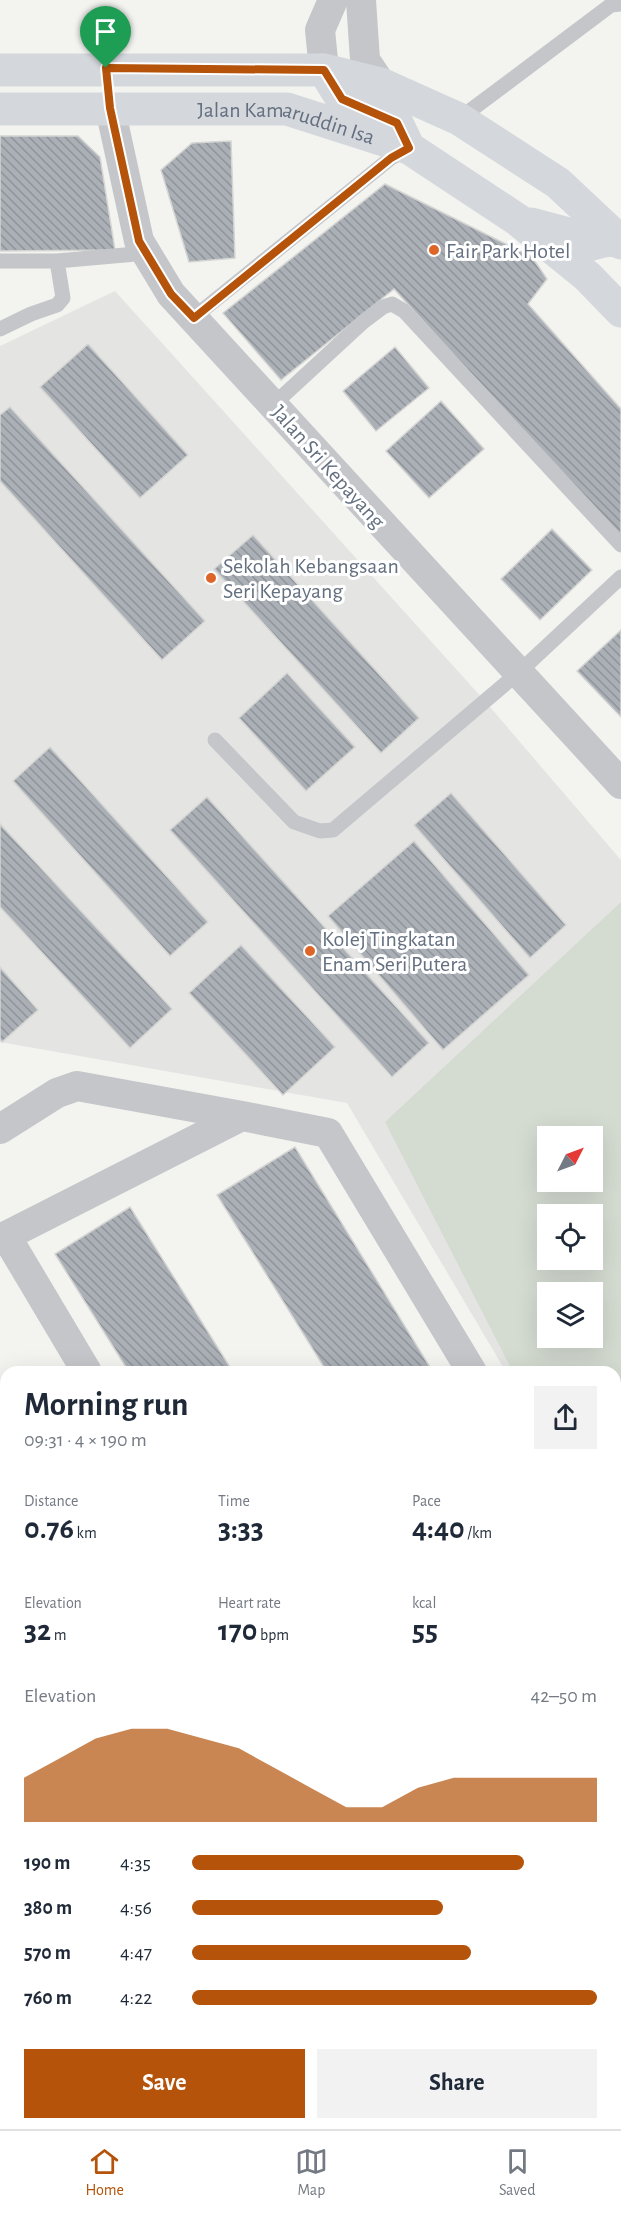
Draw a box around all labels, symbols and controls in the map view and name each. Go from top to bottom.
pin [80,6,131,68]
icon: arrive [89,15,122,48]
street label: Jalan Kamaruddin Isa [197,98,377,148]
place label: Fair Park Hotel [446,240,570,262]
marker: Fair Park Hotel [427,243,441,257]
street label: Jalan Sri Kepayang [268,401,389,533]
place label: Sekolah Kebangsaan Seri Kepayang [223,555,399,602]
marker: Sekolah Kebangsaan Seri Kepayang [204,571,218,585]
place label: Kolej Tingkatan Enam Seri Putera [322,928,467,975]
marker: Kolej Tingkatan Enam Seri Putera [303,944,317,958]
north arrow [537,1126,603,1192]
map controls [537,1126,603,1348]
button: locate [537,1204,603,1270]
button: layers [537,1282,603,1348]
button: share [534,1386,597,1449]
text: Morning run [24,1389,188,1422]
text: 09:31 · 4 × 190 m [24,1430,147,1450]
text: Distance [24,1493,78,1509]
text: Time [218,1493,250,1509]
text: Pace [412,1493,441,1509]
text: 0.76 [24,1514,74,1544]
text: 3:33 [218,1514,264,1544]
text: 4:40 [412,1514,465,1544]
text: km [74,1525,97,1541]
text: /km [465,1525,492,1541]
text: Elevation [24,1595,82,1611]
text: Heart rate [218,1595,281,1611]
text: kcal [412,1595,436,1611]
text: 32 [24,1616,51,1646]
text: 170 [218,1616,257,1646]
text: 55 [412,1616,438,1646]
text: m [51,1627,67,1643]
text: bpm [257,1627,289,1643]
text: Elevation [24,1686,96,1706]
text: 42–50 m [531,1686,597,1706]
text: 190 m [24,1853,70,1873]
text: 4:35 [120,1853,151,1873]
text: 380 m [24,1898,72,1918]
text: 4:56 [120,1898,152,1918]
text: 570 m [24,1943,71,1963]
text: 4:47 [120,1943,152,1963]
text: 760 m [24,1988,72,2008]
text: 4:22 [120,1988,152,2008]
button: Save [24,2049,305,2118]
button: Share [317,2049,597,2118]
tab: Home [85,2145,124,2200]
tab: Map [295,2145,328,2200]
tab: Saved [499,2145,536,2200]

